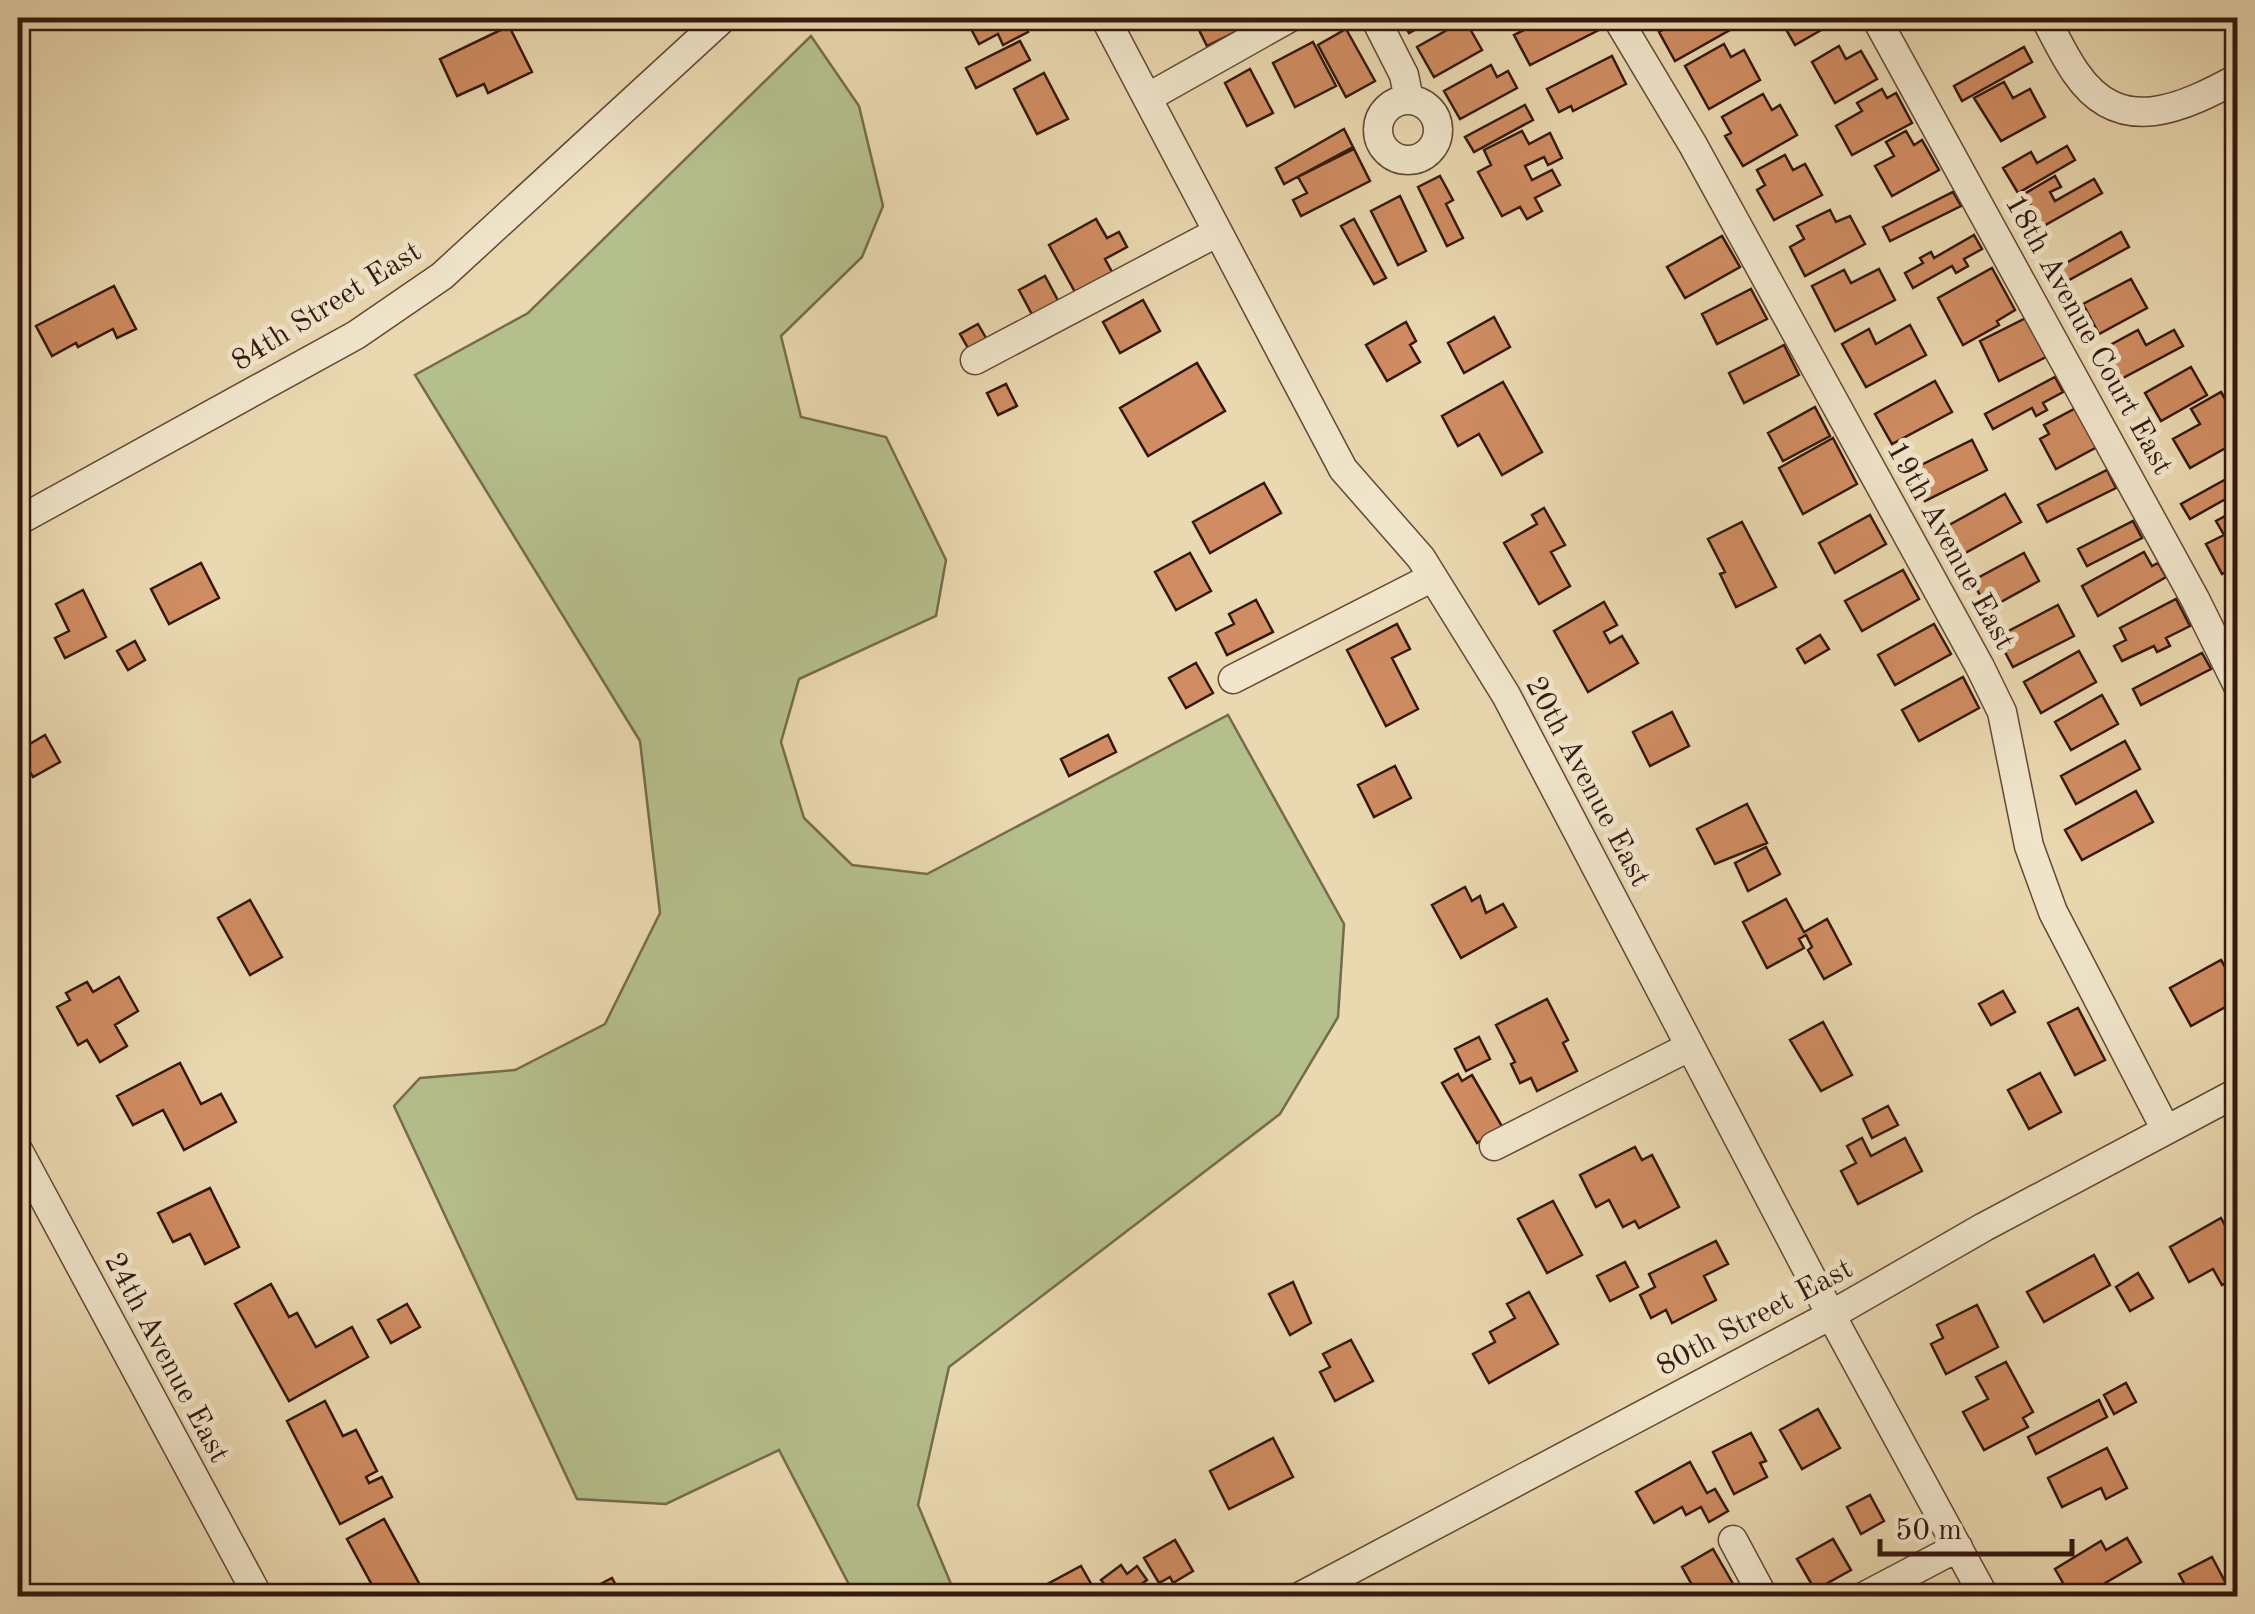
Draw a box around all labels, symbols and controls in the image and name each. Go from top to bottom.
street label: 18th Avenue Court East [1999,190,2177,480]
street label: 84th Street East [227,237,427,377]
street label: 19th Avenue East [1880,437,2020,655]
street label: 20th Avenue East [1519,672,1655,892]
street label: 24th Avenue East [98,1248,234,1468]
street label: 80th Street East [1652,1254,1858,1382]
scale bar [1880,1494,2072,1556]
text: 50 m [1895,1516,1962,1546]

